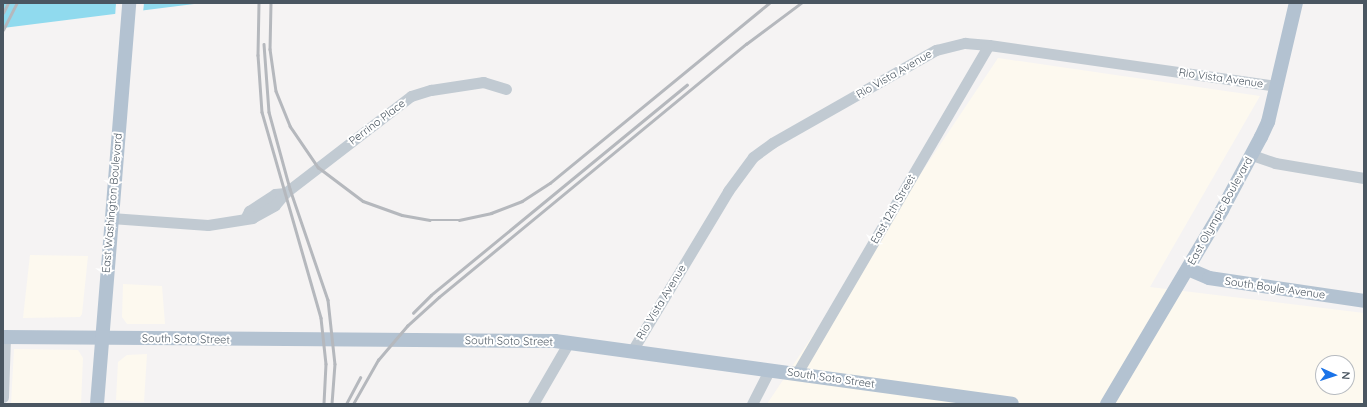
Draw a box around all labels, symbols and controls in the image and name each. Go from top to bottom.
street label: Rio Vista Avenue [854,47,934,101]
street label: Rio Vista Avenue [1178,66,1264,90]
street label: Perrino Place [346,97,408,147]
street label: East Washington Boulevard [99,132,125,274]
street label: East Olympic Boulevard [1185,155,1255,267]
street label: East 12th Street [868,172,918,246]
street label: Rio Vista Avenue [633,262,689,342]
street label: South Boyle Avenue [1224,274,1326,302]
street label: South Soto Street [142,332,230,346]
street label: South Soto Street [465,334,553,348]
north arrow [1315,355,1355,395]
street label: South Soto Street [786,365,876,391]
text: N [1339,371,1353,380]

